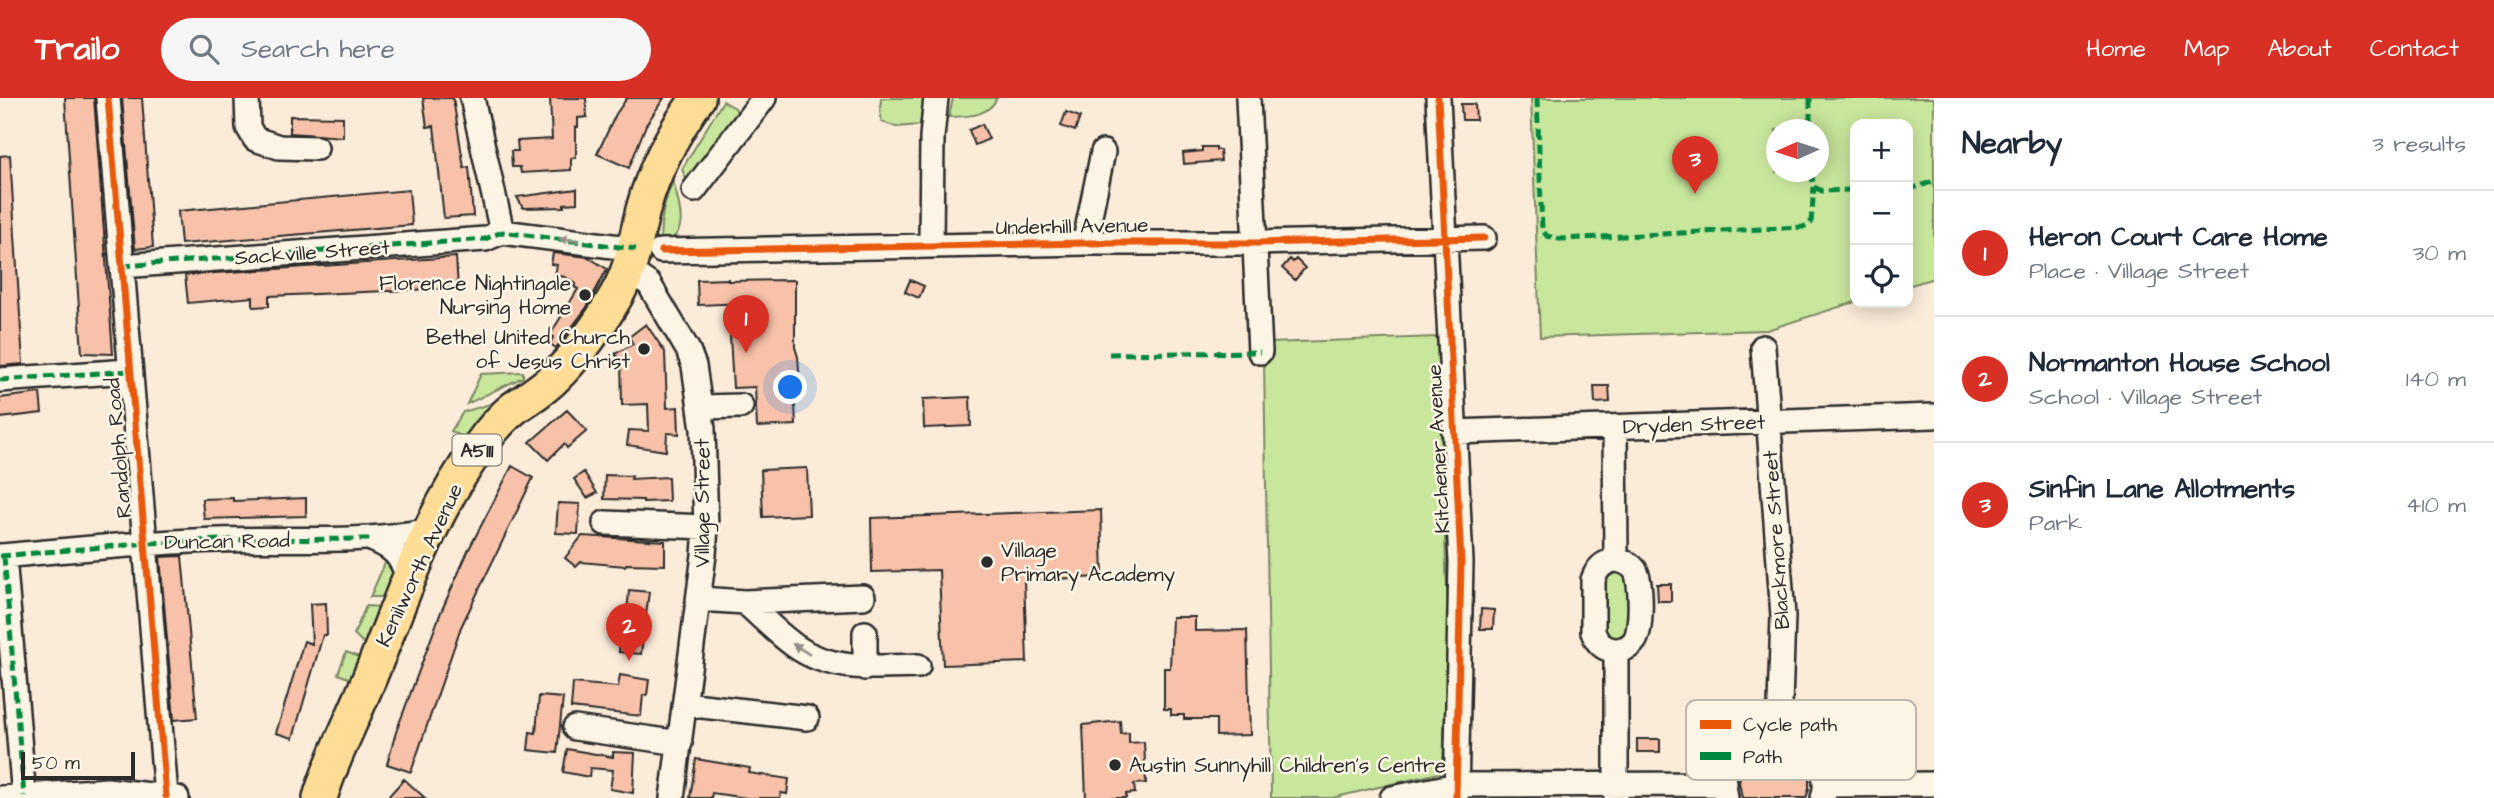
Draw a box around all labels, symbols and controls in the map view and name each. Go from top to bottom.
search box [161,18,651,81]
text: Trailo [35,26,119,72]
icon: search [185,30,223,68]
text: Search here [241,31,395,67]
text: Home [2086,32,2146,66]
text: Map [2184,32,2229,66]
text: About [2267,32,2332,66]
text: Contact [2370,32,2459,66]
north arrow [1766,119,1829,182]
map controls [1850,119,1913,308]
button: + [1850,119,1913,182]
text: Nearby [1962,123,2062,165]
text: 3 results [2372,128,2466,160]
pin: 3 [1672,136,1718,194]
button: − [1850,182,1913,245]
street label: Underhill Avenue [995,211,1149,242]
text: Heron Court Care Home [2029,219,2328,255]
street label: Sackville Street [233,233,391,272]
one-way arrow [558,234,580,245]
text: 1 [1984,237,1986,269]
text: 30 m [2413,237,2466,269]
button: locate [1850,245,1913,308]
text: Place · Village Street [2029,255,2249,287]
place label: Florence Nightingale Nursing Home [379,269,571,324]
marker: Florence Nightingale Nursing Home [577,287,593,303]
pin: 1 [723,295,769,353]
place label: Bethel United Church of Jesus Christ [426,323,631,376]
marker: Bethel United Church of Jesus Christ [636,341,652,357]
text: Normanton House School [2029,345,2330,381]
text: 2 [1978,363,1992,395]
text: 140 m [2406,363,2466,395]
street label: Kitchener Avenue [1420,364,1457,534]
your location [773,370,807,404]
street label: Randolph Road [98,376,140,519]
text: School · Village Street [2029,381,2262,413]
street label: Dryden Street [1622,408,1766,443]
road number: A5111 [452,434,502,466]
street label: Village Street [688,438,719,568]
street label: Blackmore Street [1756,449,1797,630]
text: Sinfin Lane Allotments [2029,471,2295,507]
street label: Kenilworth Avenue [369,479,470,652]
text: 3 [1979,489,1991,521]
text: 410 m [2406,489,2466,521]
text: Park [2029,507,2082,539]
street label: Duncan Road [164,526,290,557]
place label: Village Primary Academy [1001,536,1176,591]
marker: Village Primary Academy [979,554,995,570]
pin: 2 [606,603,652,661]
one-way arrow [791,643,810,655]
legend [1686,700,1916,780]
text: Cycle path [1743,712,1838,740]
text: Path [1743,744,1782,771]
scale bar [21,749,135,781]
text: 50 m [32,750,80,777]
place label: Austin Sunnyhill Children's Centre [1129,751,1446,782]
marker: Austin Sunnyhill Children's Centre [1107,757,1123,773]

